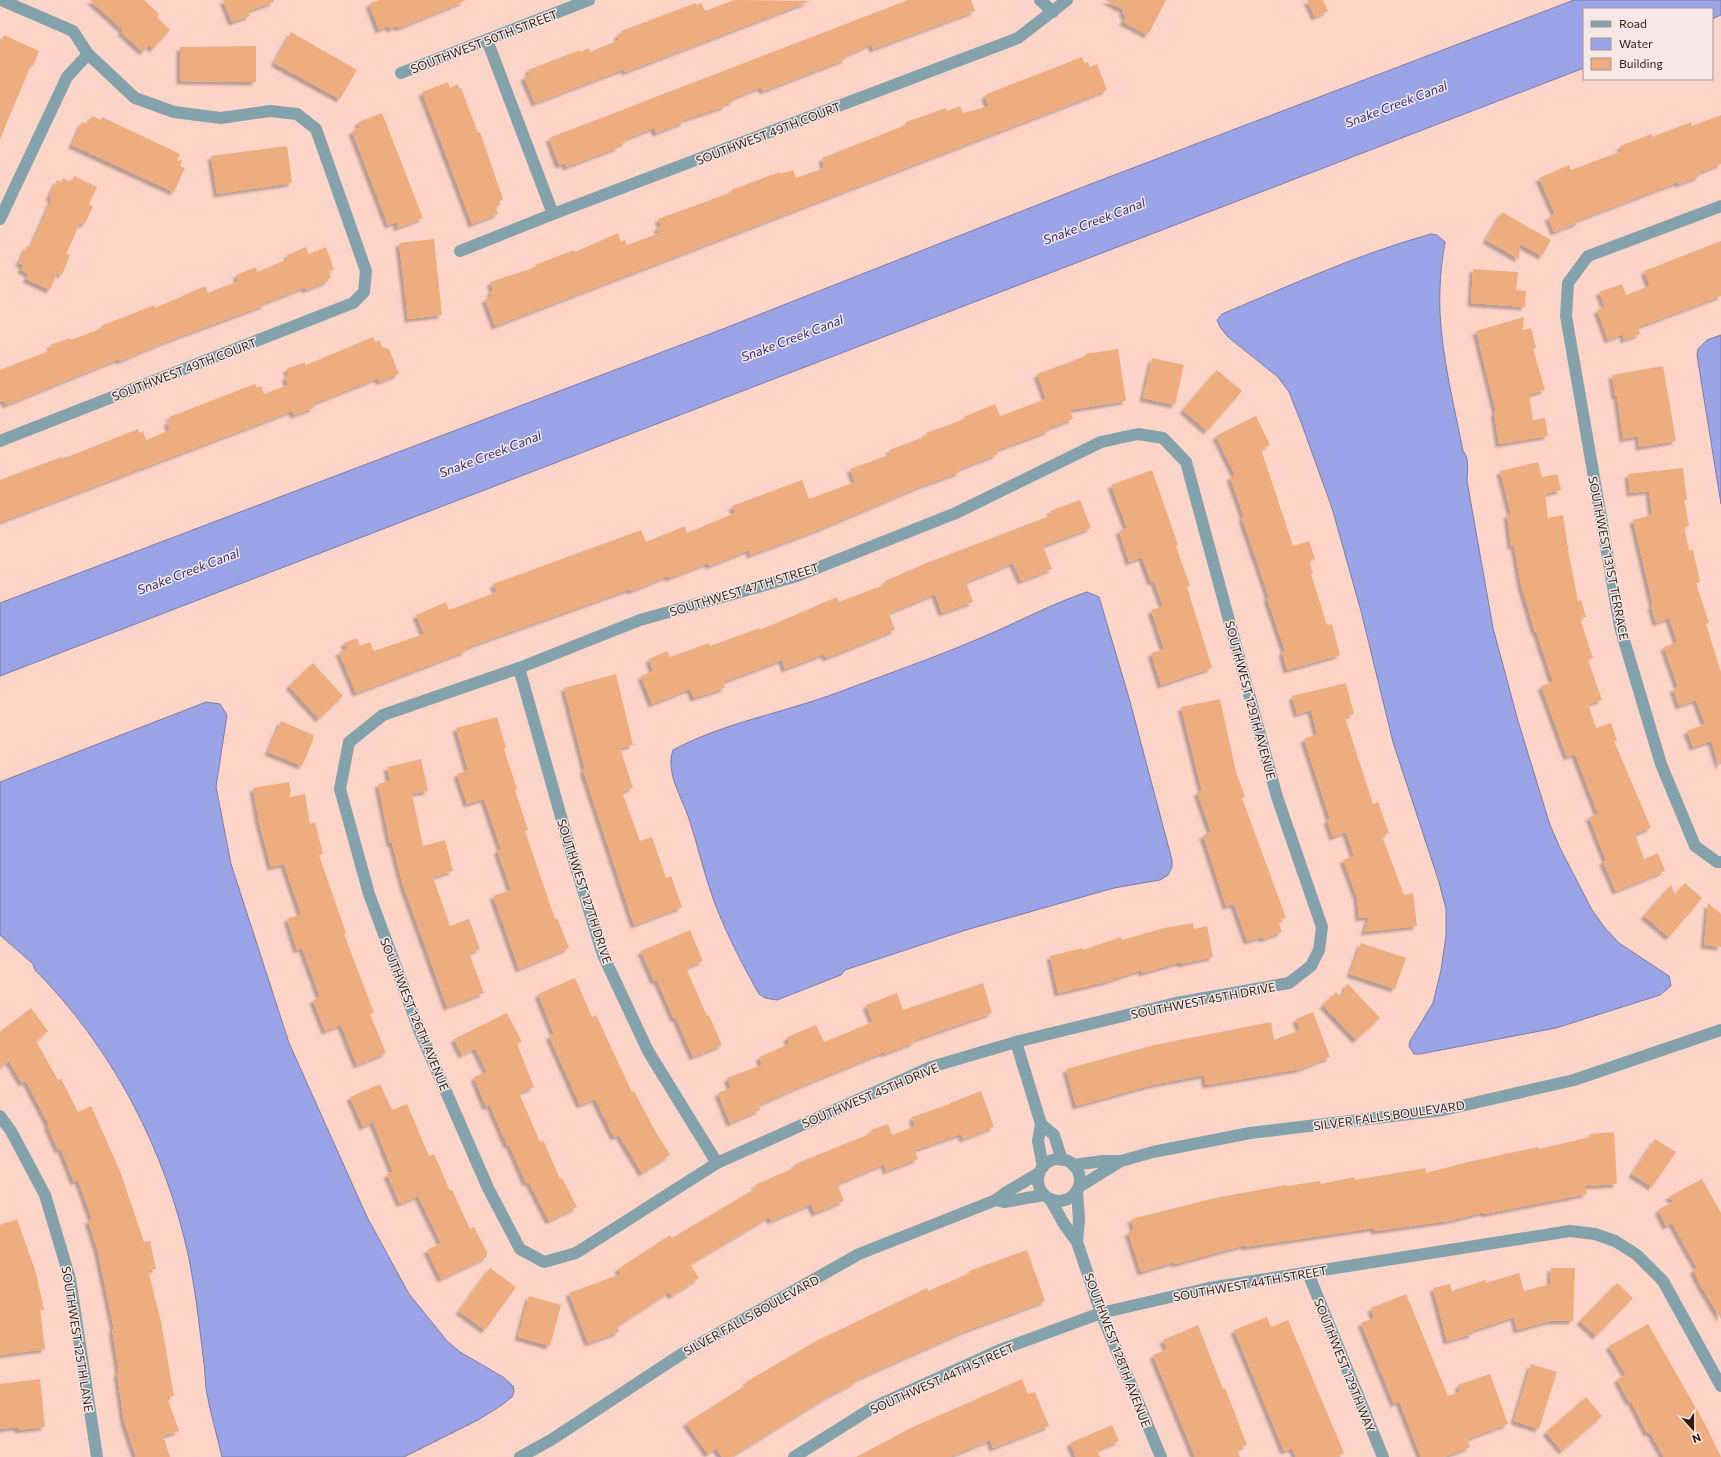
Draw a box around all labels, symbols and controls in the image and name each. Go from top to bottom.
street label: SOUTHWEST 50TH STREET [408,6,560,76]
legend [1583,8,1713,80]
text: Road [1619,16,1647,30]
text: Water [1619,36,1653,50]
text: Building [1619,56,1663,70]
water label: Snake Creek Canal [1343,77,1450,131]
street label: SOUTHWEST 49TH COURT [694,99,843,167]
water label: Snake Creek Canal [1041,194,1148,248]
water label: Snake Creek Canal [739,311,846,365]
street label: SOUTHWEST 49TH COURT [110,335,259,403]
water label: Snake Creek Canal [437,427,544,481]
street label: SOUTHWEST 131ST TERRACE [1586,475,1632,641]
water label: Snake Creek Canal [135,544,242,598]
street label: SOUTHWEST 47TH STREET [668,560,821,618]
street label: SOUTHWEST 129TH AVENUE [1223,619,1279,781]
street label: SOUTHWEST 127TH DRIVE [555,817,615,965]
street label: SOUTHWEST 126TH AVENUE [378,935,452,1093]
street label: SOUTHWEST 45TH DRIVE [1130,979,1276,1021]
street label: SOUTHWEST 45TH DRIVE [800,1060,940,1130]
street label: SILVER FALLS BOULEVARD [1312,1097,1466,1133]
street label: SOUTHWEST 44TH STREET [1172,1263,1328,1303]
street label: SOUTHWEST 125TH LANE [60,1265,96,1413]
street label: SOUTHWEST 128TH AVENUE [1082,1271,1154,1429]
street label: SILVER FALLS BOULEVARD [681,1272,821,1358]
street label: SOUTHWEST 129TH WAY [1312,1296,1378,1434]
street label: SOUTHWEST 44TH STREET [868,1340,1016,1416]
north arrow [1673,1409,1713,1449]
text: N [1691,1431,1703,1446]

